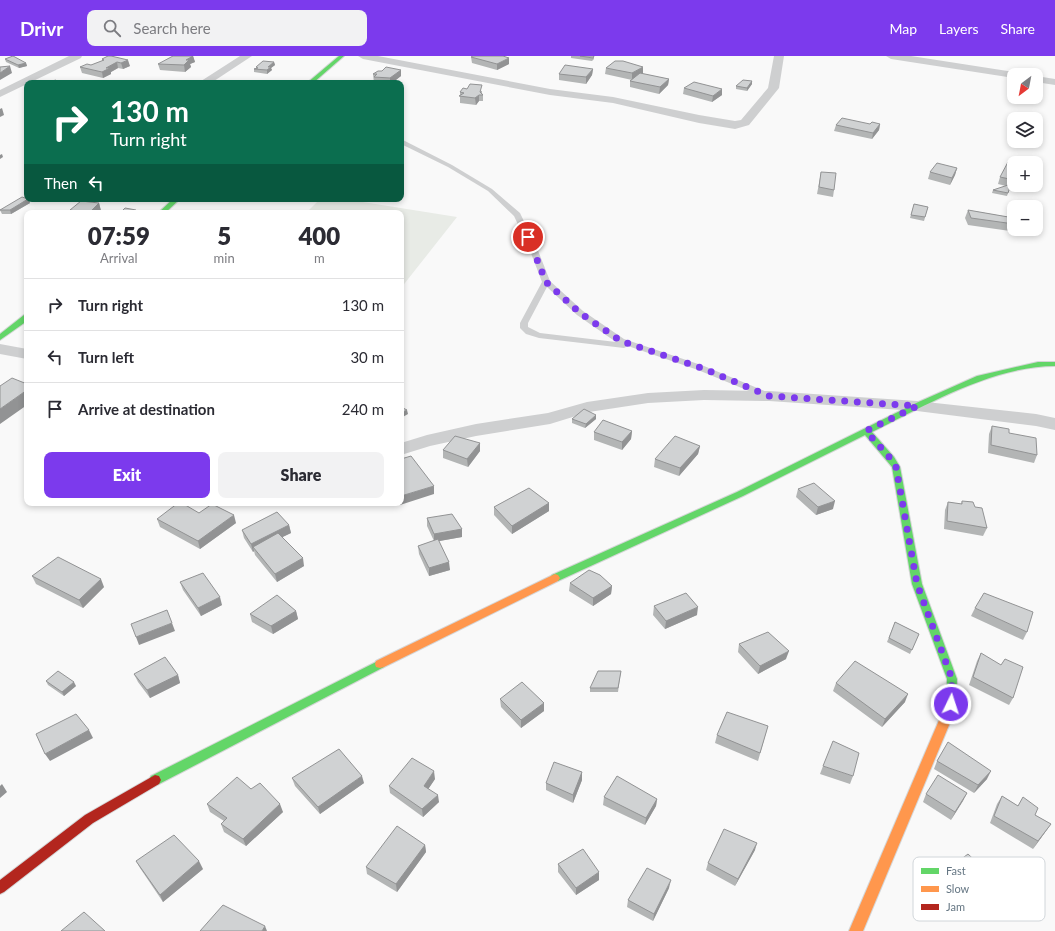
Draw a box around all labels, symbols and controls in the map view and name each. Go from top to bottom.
search box [87,10,367,46]
text: Drivr [20,17,63,40]
icon: search [101,17,123,39]
text: Search here [133,19,211,37]
text: Map [889,20,917,37]
text: Layers [939,20,979,37]
text: Share [1001,20,1035,37]
north arrow [1007,68,1043,104]
map controls [1007,68,1043,236]
text: 130 m [110,94,189,128]
icon: right [44,96,96,148]
button: layers [1007,112,1043,148]
text: Turn right [110,128,187,150]
button: + [1007,156,1043,192]
icon: left [85,172,107,194]
text: Then [44,174,77,192]
button: − [1007,200,1043,236]
pin [511,220,545,254]
text: 07:59 [88,221,150,250]
text: 5 [217,221,231,250]
text: 400 [298,221,340,250]
icon: arrive [517,226,539,248]
text: Arrival [100,250,138,266]
text: min [214,250,235,266]
text: m [314,250,325,266]
icon: right [44,294,66,316]
text: Turn right [78,296,143,314]
text: 130 m [342,296,384,314]
icon: left [44,346,66,368]
text: Turn left [78,348,134,366]
text: 30 m [350,348,384,366]
icon: arrive [44,398,66,420]
text: Arrive at destination [78,400,215,418]
text: 240 m [342,400,384,418]
button: Exit [44,452,210,498]
button: Share [218,452,384,498]
position arrow [930,683,972,725]
legend [913,857,1045,921]
text: Fast [946,864,966,877]
text: Slow [946,882,970,895]
text: Jam [946,900,965,913]

